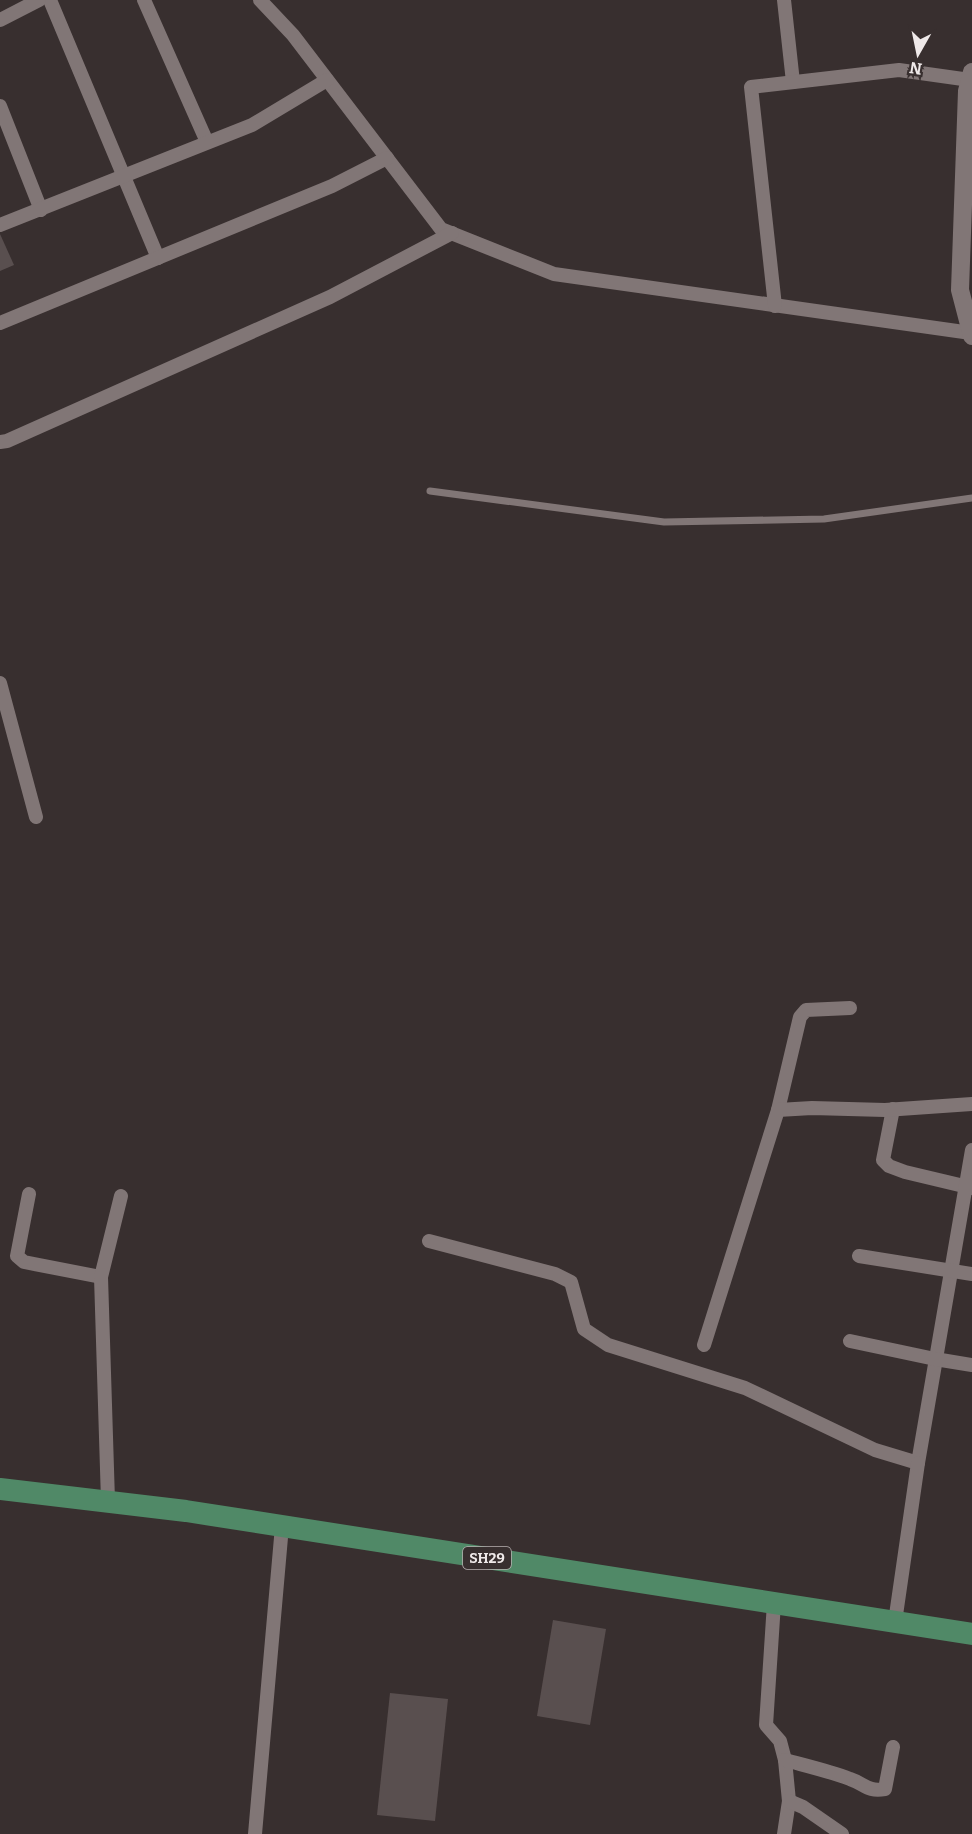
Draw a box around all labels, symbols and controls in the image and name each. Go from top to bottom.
north arrow [888,24,948,84]
text: N [908,58,923,79]
road number: SH29 [463,1547,511,1569]

